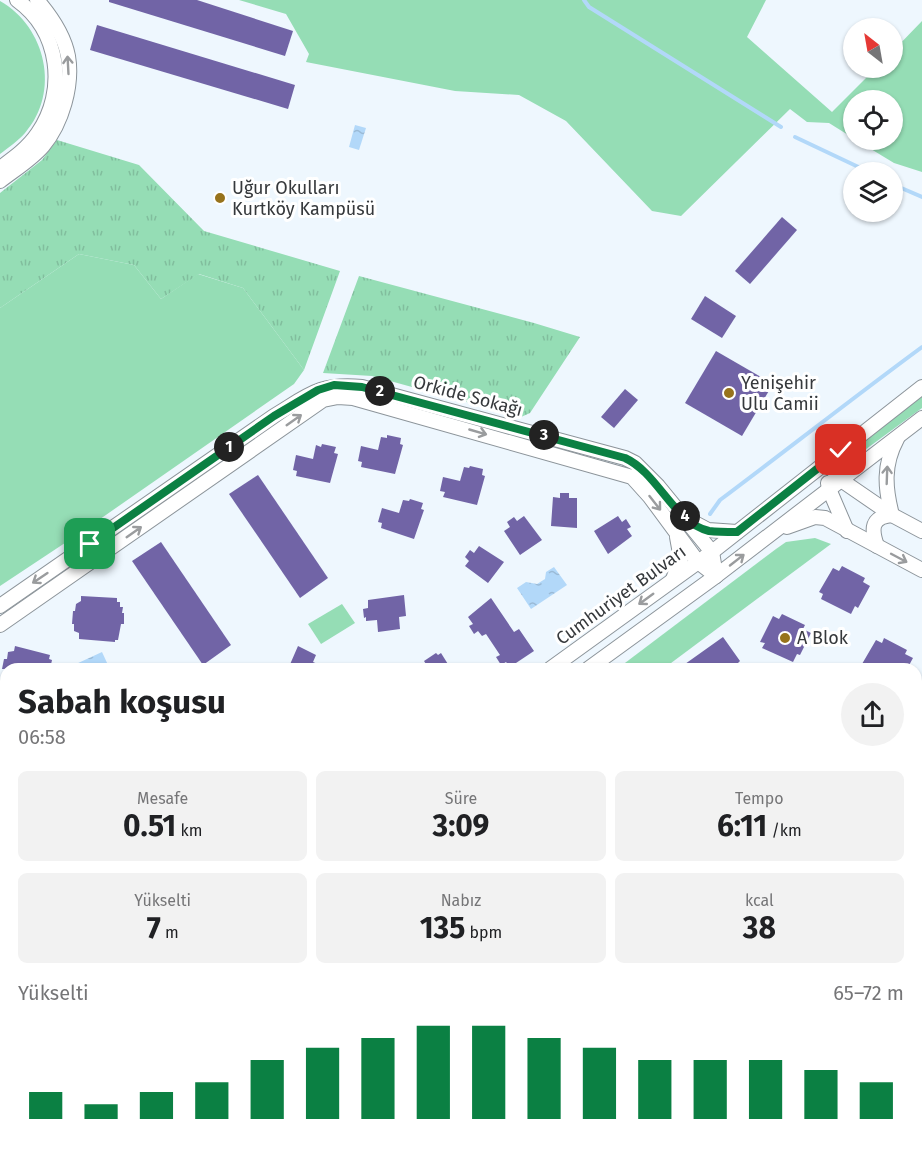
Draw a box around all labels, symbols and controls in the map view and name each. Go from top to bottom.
north arrow [843,18,903,78]
map controls [843,18,903,222]
one-way arrow [62,55,73,75]
button: locate [843,90,903,150]
button: layers [843,162,903,222]
place label: Uğur Okulları Kurtköy Kampüsü [232,177,375,220]
marker: Uğur Okulları Kurtköy Kampüsü [213,191,227,205]
street label: Orkide Sokağı [411,371,525,421]
place label: Yenişehir Ulu Camii [741,372,819,415]
pin: 2 [365,376,395,406]
text: 2 [376,381,384,400]
marker: Yenişehir Ulu Camii [722,386,736,400]
one-way arrow [285,414,302,426]
pin: 3 [529,420,559,450]
pin [815,424,866,475]
text: 3 [540,425,548,444]
one-way arrow [468,427,487,438]
pin: 1 [214,432,244,462]
icon: check [824,433,857,466]
text: 1 [225,437,233,456]
one-way arrow [881,465,892,485]
one-way arrow [648,495,661,511]
pin: 4 [670,501,700,531]
text: 4 [680,506,690,525]
pin [64,518,115,569]
one-way arrow [126,526,142,538]
icon: arrive [73,527,106,560]
street label: Cumhuriyet Bulvarı [552,540,690,650]
one-way arrow [729,553,745,566]
one-way arrow [890,553,908,564]
one-way arrow [32,572,48,584]
one-way arrow [639,593,655,606]
place label: A Blok [797,627,849,649]
marker: A Blok [778,631,792,645]
text: Sabah koşusu [18,682,226,722]
button: share [841,683,904,746]
text: 06:58 [18,725,66,749]
text: Mesafe [137,789,188,808]
text: Süre [445,789,477,808]
text: Tempo [735,789,784,808]
text: 0.51 [123,808,176,844]
text: 3:09 [433,808,489,844]
text: 6:11 [717,808,767,844]
text: km [176,821,202,840]
text: /km [767,821,802,840]
text: Yükselti [134,891,191,910]
text: Nabız [441,891,481,910]
text: kcal [745,891,774,910]
text: 7 [147,910,161,946]
text: 135 [420,910,465,946]
text: 38 [743,910,776,946]
text: m [161,923,179,942]
text: bpm [465,923,502,942]
text: Yükselti [18,981,89,1005]
text: 65–72 m [833,981,904,1005]

